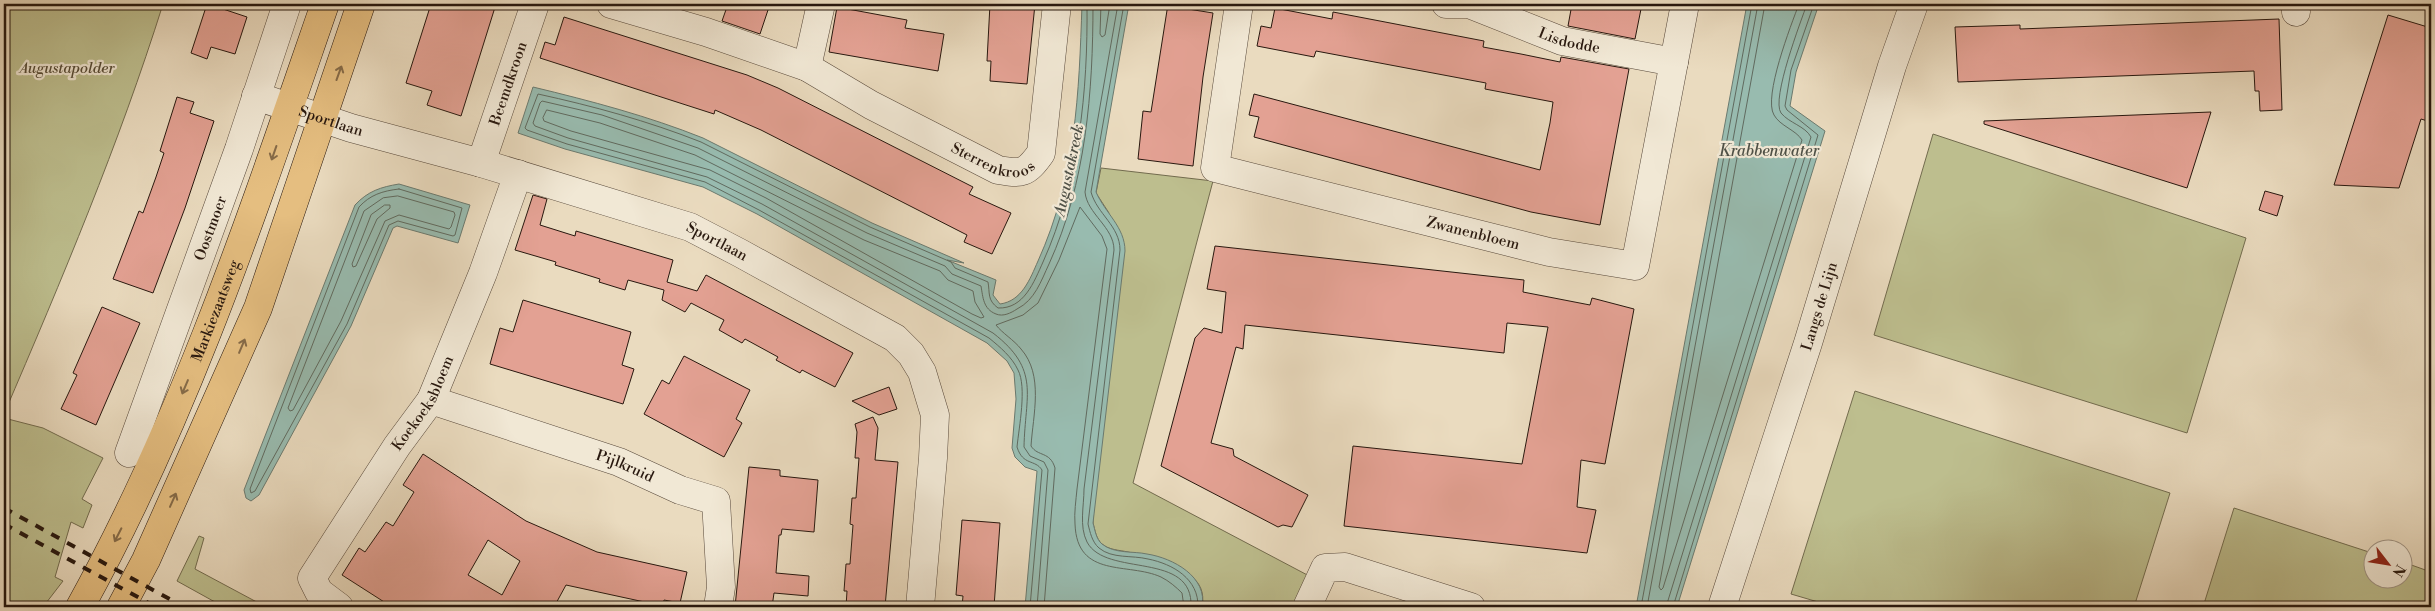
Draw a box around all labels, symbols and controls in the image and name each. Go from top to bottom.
street label: Lisdodde [1535,24,1601,58]
street label: Beemdkroon [485,39,532,129]
park label: Augustapolder [17,59,115,78]
one-way arrow [335,65,344,81]
street label: Sportlaan [296,102,365,141]
water label: Augustakreek [1049,122,1088,220]
street label: Sterrenkroos [948,139,1039,182]
water label: Krabbenwater [1719,141,1820,161]
one-way arrow [268,145,278,161]
street label: Oostmoer [190,193,231,264]
street label: Zwanenbloem [1425,213,1522,254]
street label: Sportlaan [683,218,751,265]
street label: Markiezaatsweg [187,257,244,365]
street label: Langs de Lijn [1797,260,1842,353]
one-way arrow [237,339,247,354]
street label: Koekoeksbloem [388,353,458,455]
one-way arrow [179,379,189,394]
street label: Pijlkruid [594,446,657,487]
one-way arrow [169,493,178,508]
one-way arrow [113,527,122,542]
north arrow [2362,538,2412,588]
text: N [2388,561,2409,580]

